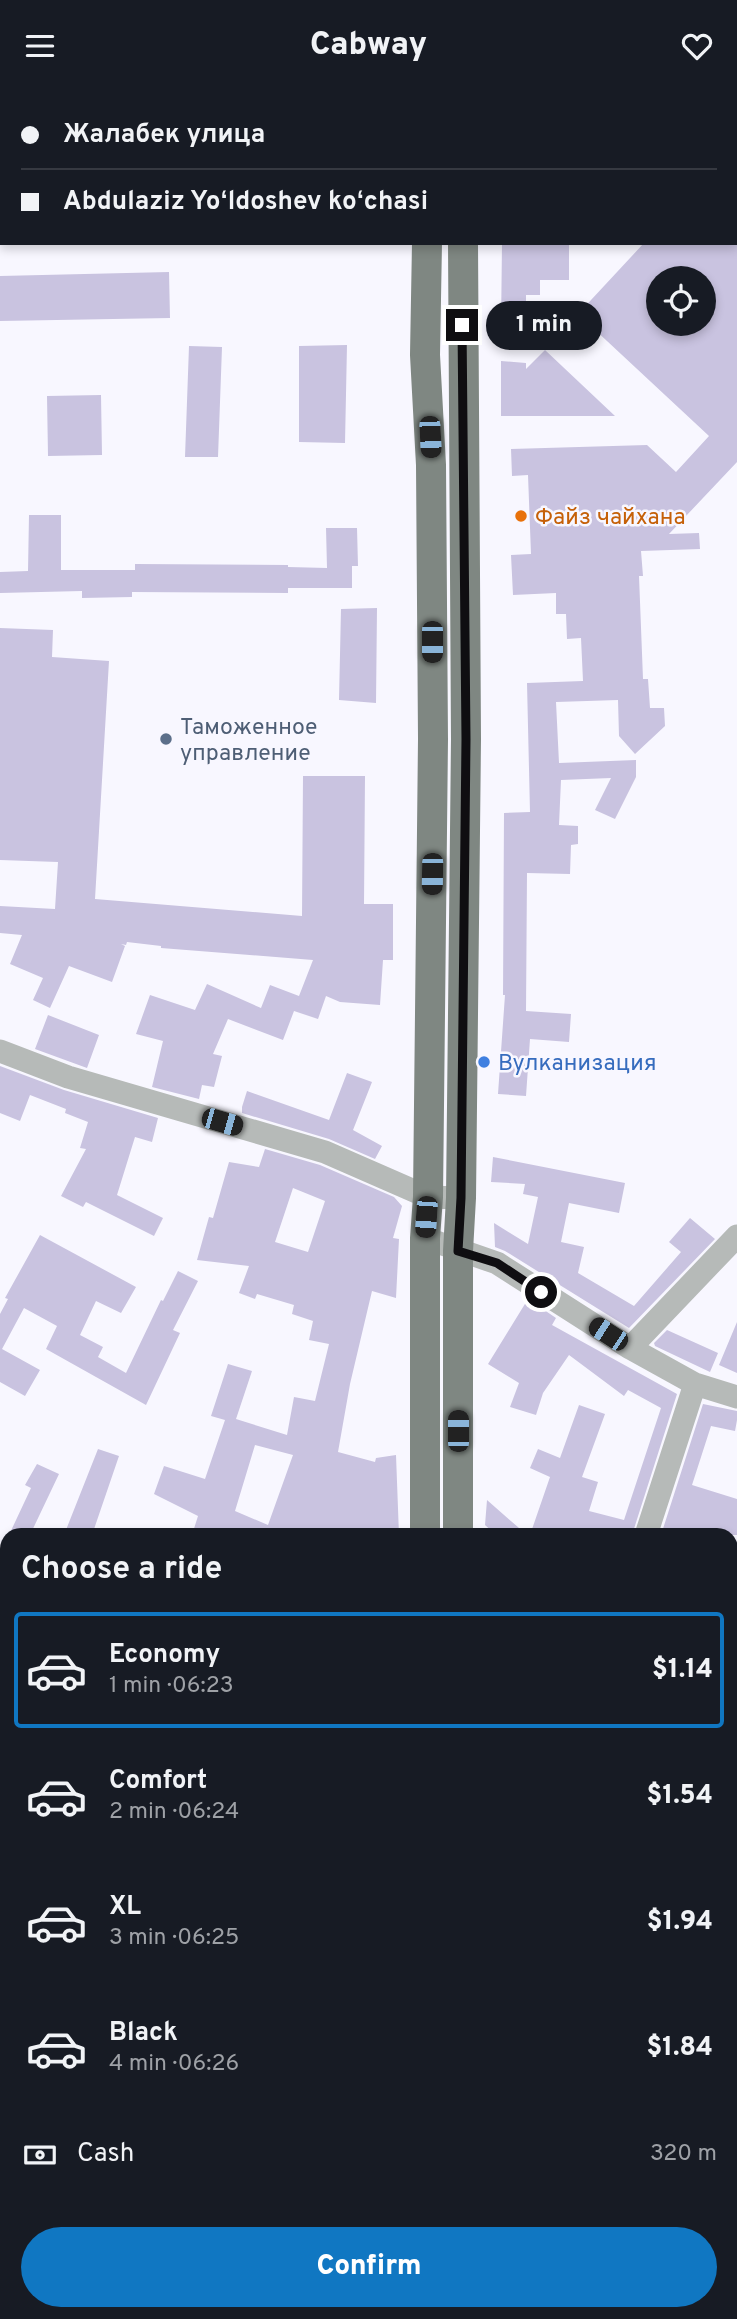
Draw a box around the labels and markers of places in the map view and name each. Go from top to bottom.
place label: Файз чайхана [535,504,686,533]
marker: Файз чайхана [513,508,529,524]
place label: Таможенное управление [180,714,317,769]
marker: Таможенное управление [158,731,174,747]
place label: Вулканизация [498,1050,656,1079]
marker: Вулканизация [476,1054,492,1070]

